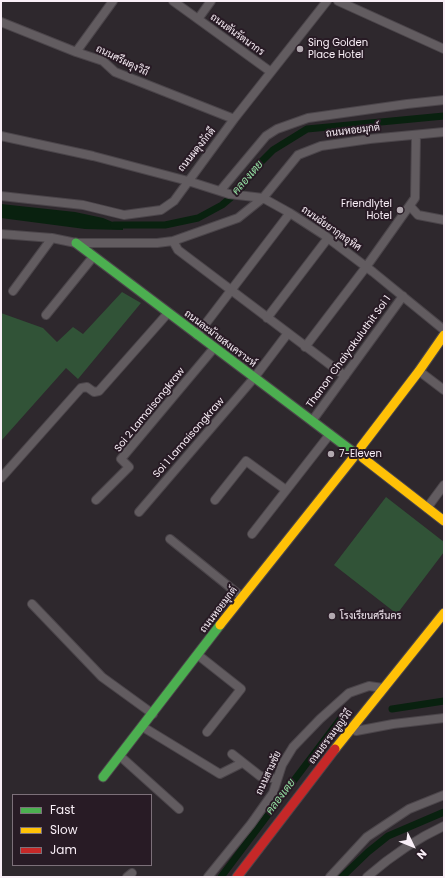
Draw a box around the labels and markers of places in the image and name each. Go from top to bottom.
place label: Sing Golden Place Hotel [308,37,368,60]
marker: Sing Golden Place Hotel [295,44,305,54]
place label: Friendlytel Hotel [341,198,392,222]
marker: Friendlytel Hotel [395,205,405,215]
place label: 7-Eleven [339,448,382,460]
marker: 7-Eleven [326,449,336,459]
place label: โรงเรียนศรีนคร [340,610,401,622]
marker: โรงเรียนศรีนคร [327,611,337,621]

